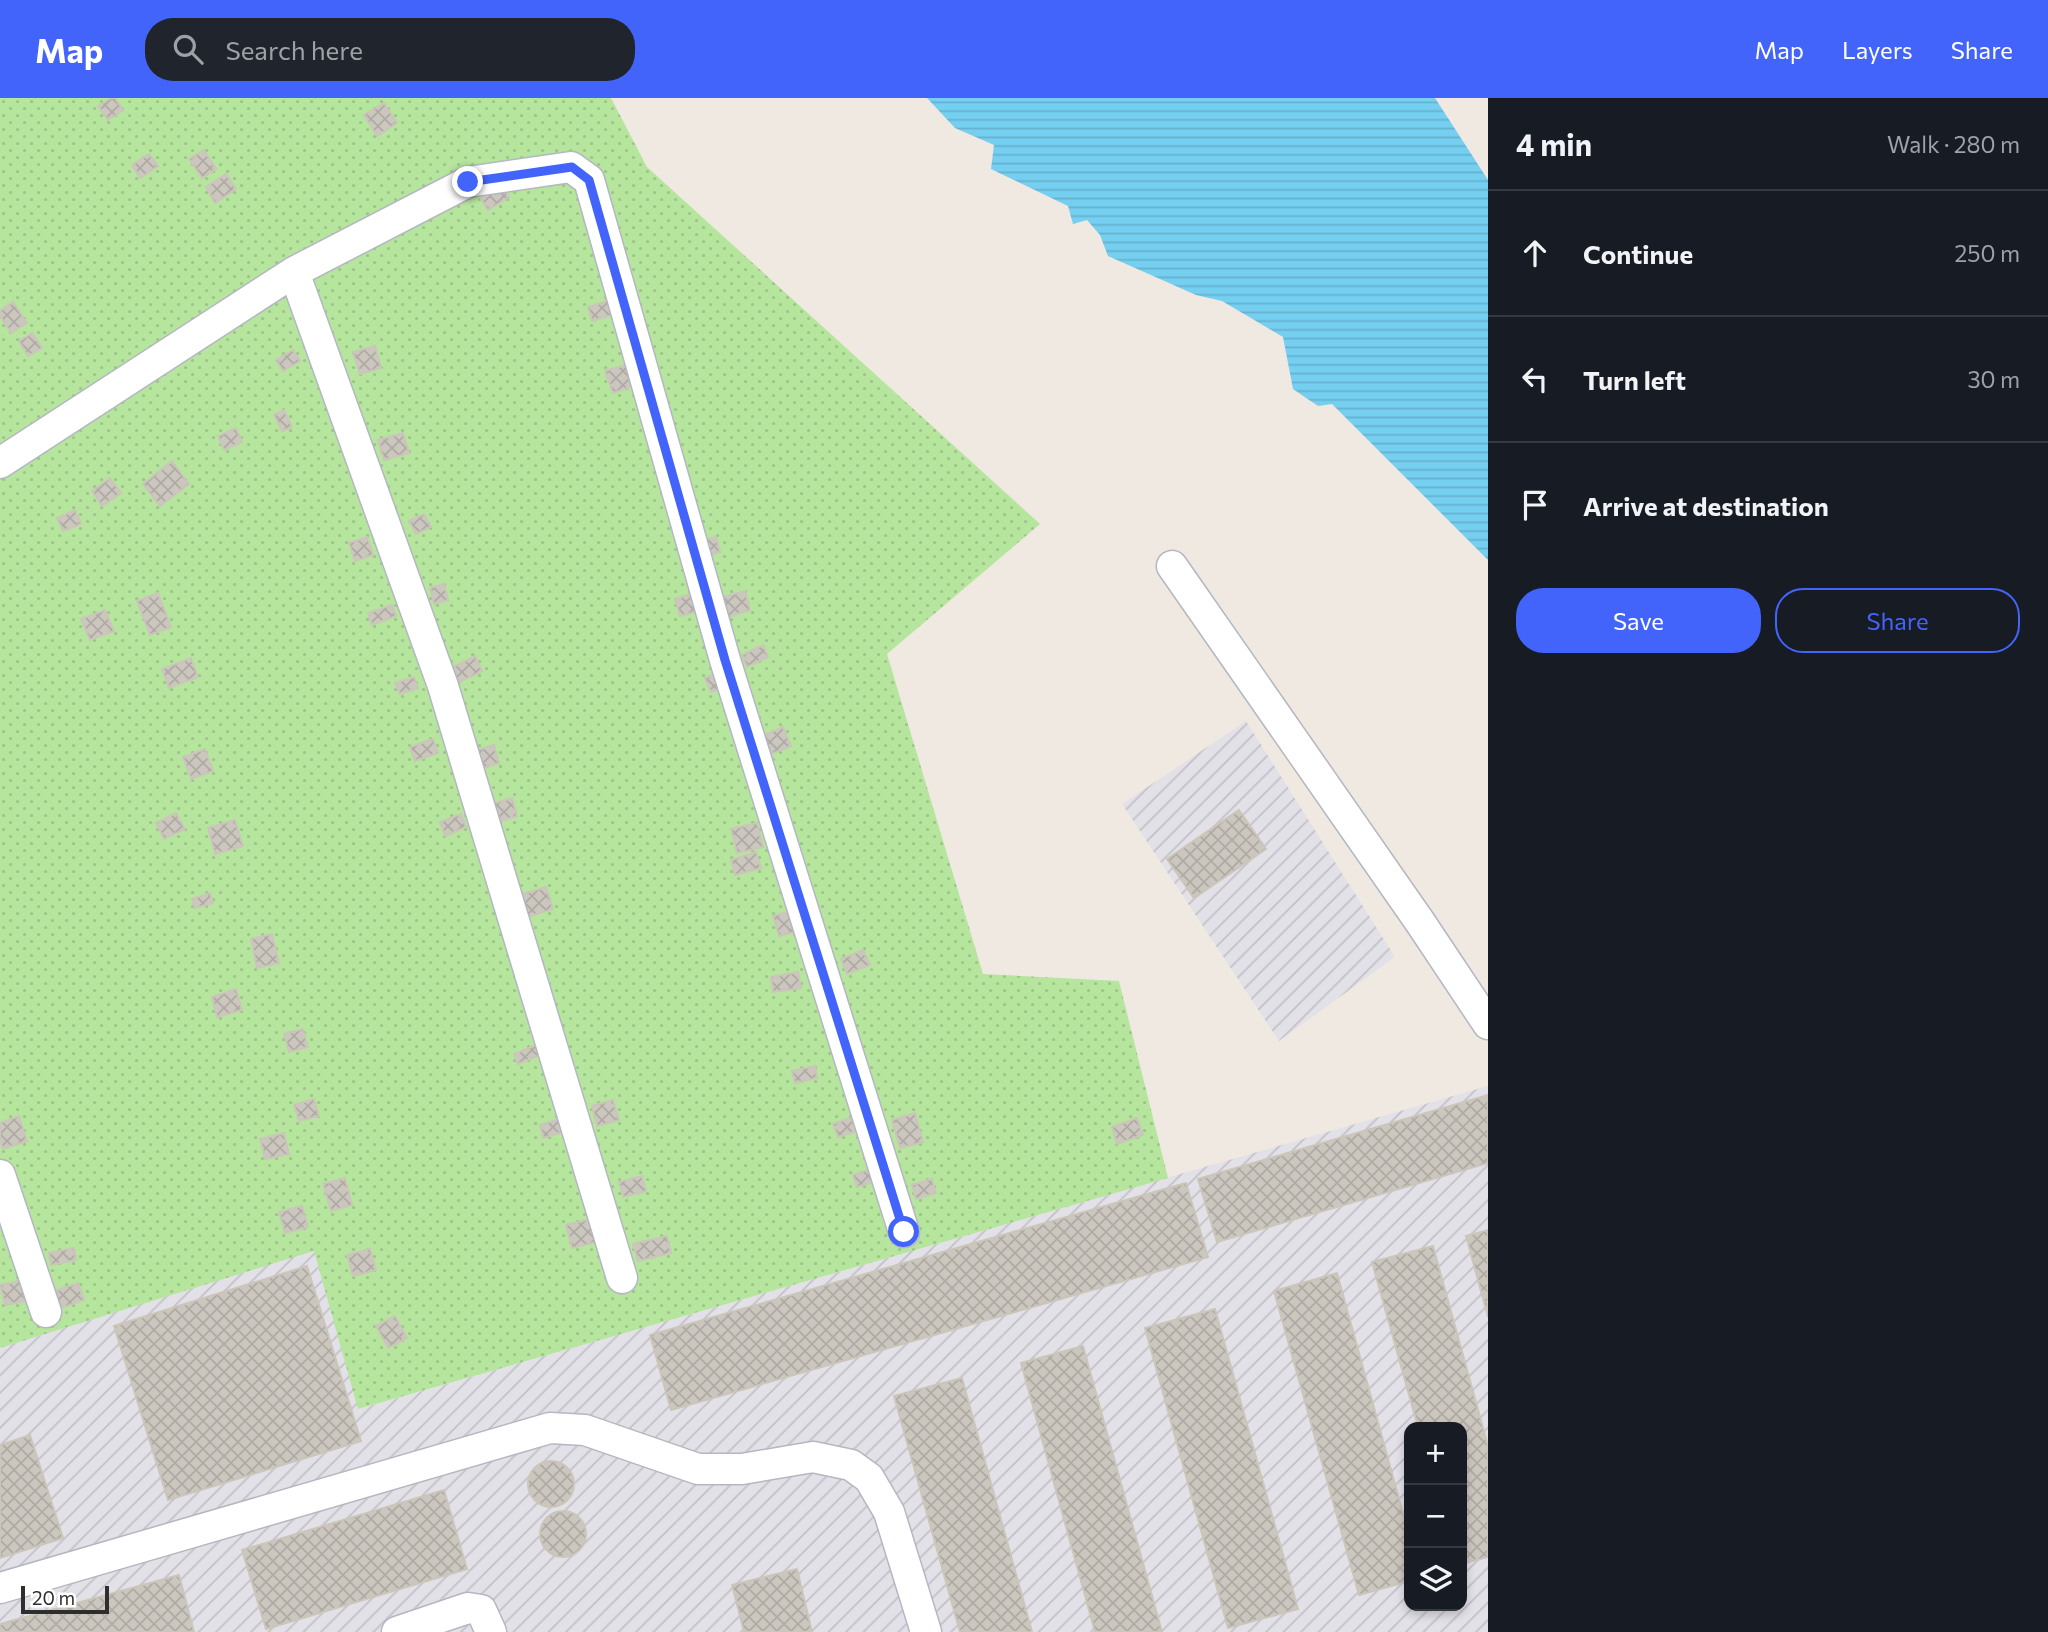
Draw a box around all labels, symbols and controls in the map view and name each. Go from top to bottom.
search box [145,18,635,81]
text: Map [35,29,103,70]
icon: search [169,30,207,68]
text: Search here [225,34,363,65]
text: Map [1755,35,1804,64]
text: Layers [1842,35,1913,64]
text: Share [1951,35,2013,64]
text: 4 min [1516,125,1592,162]
text: Walk · 280 m [1887,130,2020,158]
route end [452,166,483,197]
icon: ahead [1516,234,1554,272]
text: Continue [1583,238,1693,269]
text: 250 m [1955,239,2020,267]
icon: left [1516,360,1554,398]
text: Turn left [1583,364,1686,395]
text: 30 m [1967,365,2020,393]
icon: arrive [1516,486,1554,524]
text: Arrive at destination [1583,490,1829,521]
button: Save [1516,588,1761,653]
button: Share [1775,588,2020,653]
route start [888,1216,919,1247]
map controls [1404,1422,1467,1611]
button: + [1404,1422,1467,1485]
button: − [1404,1485,1467,1548]
button: layers [1404,1548,1467,1611]
scale bar [21,1583,108,1615]
text: 20 m [32,1586,75,1609]

